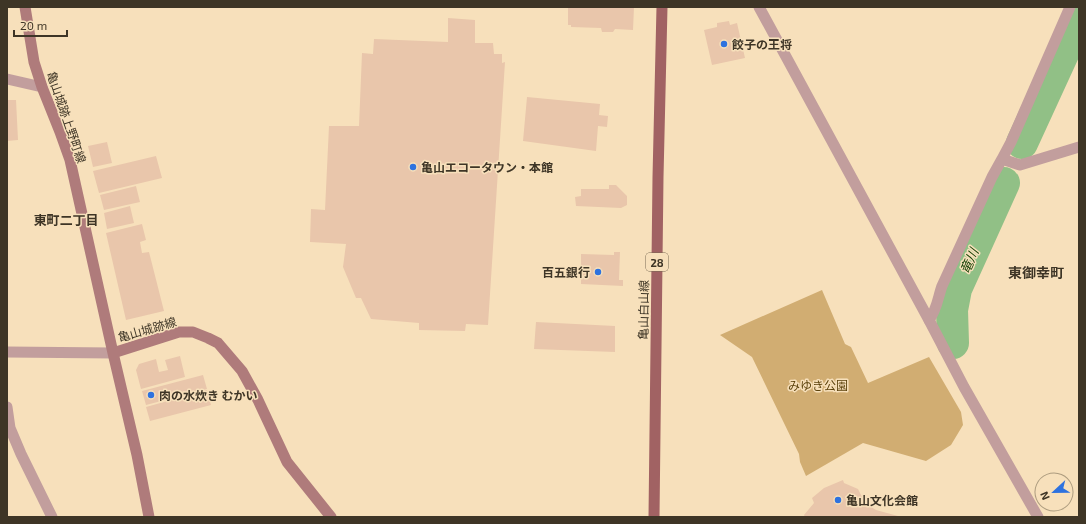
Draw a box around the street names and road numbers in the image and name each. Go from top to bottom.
street label: 亀山城跡上野町線 [45,69,89,165]
road number: 28 [646,253,668,271]
street label: 亀山白山線 [635,280,651,340]
street label: 亀山城跡線 [116,314,178,344]

